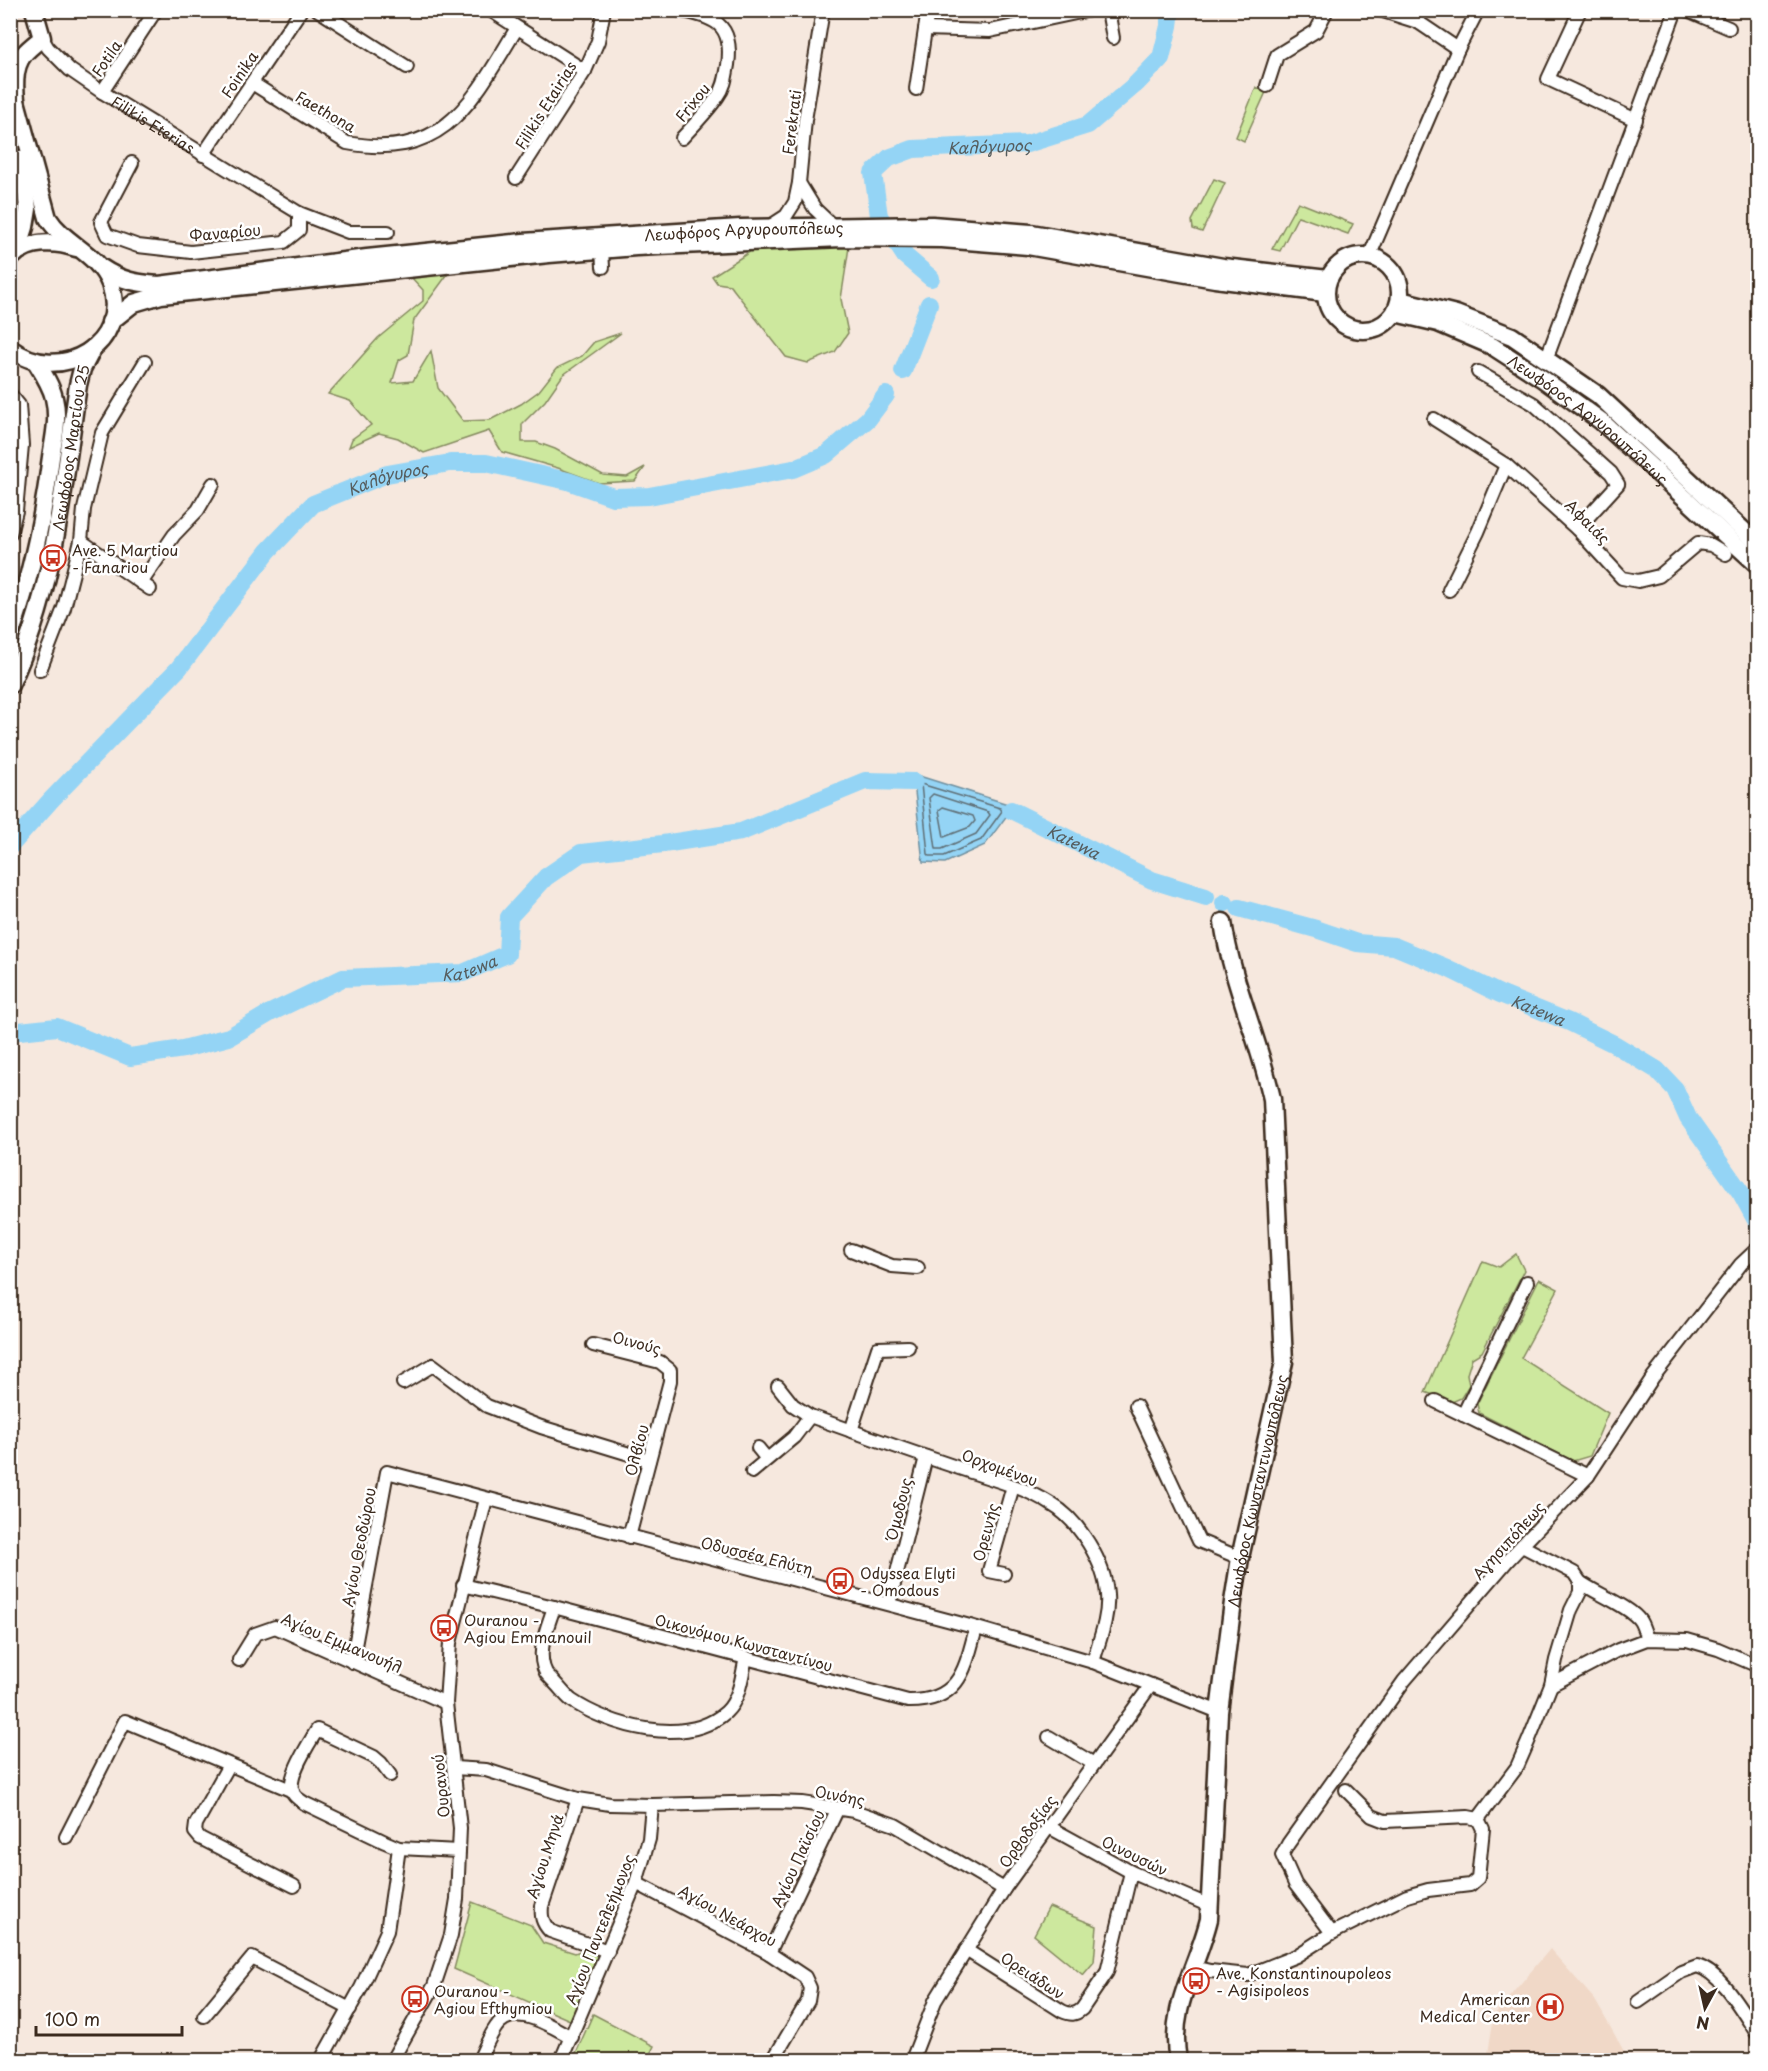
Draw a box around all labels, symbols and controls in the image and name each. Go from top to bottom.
street label: Fotila [85,34,127,81]
street label: Foinika [215,45,264,102]
street label: Filikis Etairias [509,56,581,154]
street label: Frixou [669,78,715,126]
street label: Faethona [291,84,361,138]
street label: Ferekrati [776,88,806,156]
street label: Filikis Eterias [107,89,200,158]
water label: Καλόγυρος [947,132,1033,159]
street label: Λεωφόρος Αργυρουπόλεως [644,215,844,246]
street label: Φαναρίου [188,217,262,247]
street label: Λεωφόρος Αργυρουπόλεως [1504,348,1674,489]
street label: Λεωφόρος Μαρτίου 25 [45,362,94,532]
water label: Καλόγυρος [343,455,432,501]
street label: Αφαιάς [1560,493,1616,549]
place label: Ave. 5 Martiou - Fanariou [72,538,178,578]
bus stop icon: Ave. 5 Martiou - Fanariou [38,543,68,573]
water label: Katewa [1043,818,1105,865]
water label: Katewa [442,948,501,986]
water label: Katewa [1508,988,1570,1032]
street label: Οινούς [610,1325,664,1360]
street label: Λεωφόρος Κωνσταντινουπόλεως [1221,1372,1292,1609]
street label: Ολβίου [618,1422,654,1478]
street label: Ορχομένου [959,1443,1041,1491]
street label: Όμοδους [879,1475,917,1545]
street label: Αγίου Θεοδώρου [335,1485,381,1609]
street label: Αγησιπόλεως [1467,1496,1550,1584]
street label: Ορεινής [966,1500,1004,1564]
street label: Οδυσσέα Ελύτη [699,1530,815,1580]
place label: Odyssea Elyti - Omodous [860,1561,956,1601]
bus stop icon: Odyssea Elyti - Omodous [825,1566,855,1596]
street label: Αγίου Εμμανουήλ [278,1606,406,1678]
street label: Οικονόμου Κωνσταντίνου [653,1607,835,1677]
place label: Ouranou - Agiou Emmanouil [464,1608,592,1648]
bus stop icon: Ouranou - Agiou Emmanouil [429,1613,459,1643]
street label: Ουρανού [425,1753,455,1819]
street label: Οινόης [813,1779,867,1811]
street label: Ορθοδοξίας [993,1790,1062,1872]
street label: Αγίου Παϊσίου [764,1805,830,1911]
street label: Αγίου Μηνά [520,1811,569,1901]
street label: Οινουσών [1098,1829,1172,1881]
street label: Αγίου Παντελεήμονος [558,1850,640,2008]
street label: Αγίου Νεάρχου [675,1878,781,1952]
street label: Ορειάδων [996,1946,1070,2004]
place label: Ave. Konstantinoupoleos - Agisipoleos [1216,1961,1391,2001]
bus stop icon: Ave. Konstantinoupoleos - Agisipoleos [1181,1966,1211,1996]
north arrow [1675,1978,1735,2038]
place label: Ouranou - Agiou Efthymiou [434,1979,553,2019]
bus stop icon: Ouranou - Agiou Efthymiou [400,1984,430,2014]
place label: American Medical Center [1420,1987,1530,2027]
hospital icon: American Medical Center [1535,1992,1565,2022]
scale bar [36,1999,182,2037]
text: 100 m [45,2005,100,2032]
text: N [1695,2011,1711,2037]

